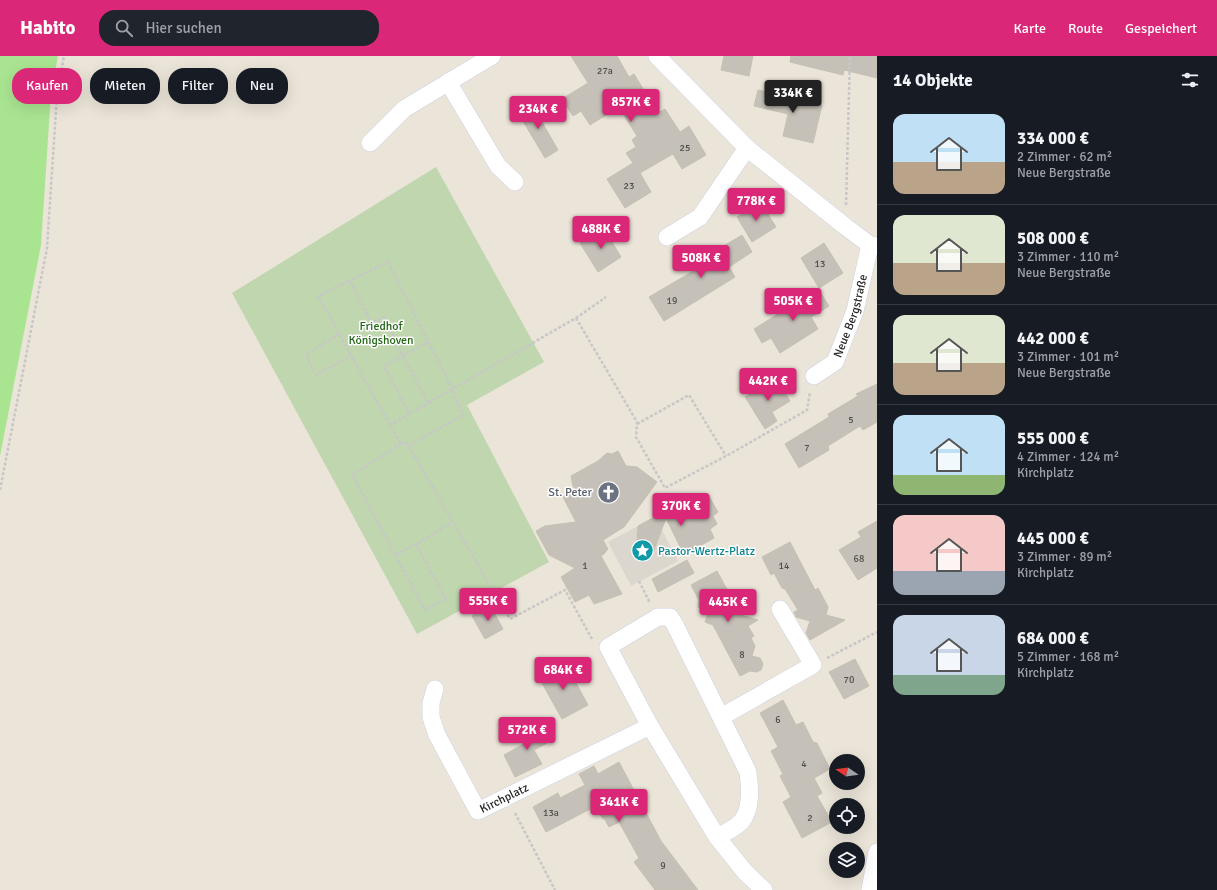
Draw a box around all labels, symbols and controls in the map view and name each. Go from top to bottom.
search box [99,10,379,46]
text: Habito [20,16,75,40]
icon: search [113,17,135,39]
text: Hier suchen [145,19,222,37]
text: Karte [1013,20,1046,37]
text: Route [1068,20,1103,37]
text: Gespeichert [1125,20,1197,37]
house number: 27a [597,65,613,77]
chip: Kaufen [12,68,82,104]
chip: Mieten [90,68,160,104]
chip: Filter [168,68,228,104]
chip: Neu [236,68,288,104]
icon: filters [1179,69,1201,91]
text: 14 Objekte [893,70,973,91]
pin: 334K € [760,80,826,114]
text: 334K € [773,85,813,101]
pin: 857K € [598,89,664,123]
text: 857K € [611,94,651,110]
pin: 234K € [505,96,571,130]
text: 234K € [518,101,558,117]
text: 334 000 € [1017,128,1089,149]
icon: home [925,130,973,178]
house number: 25 [680,142,690,154]
text: 2 Zimmer · 62 m² [1017,149,1112,165]
text: Neue Bergstraße [1017,165,1111,181]
house number: 23 [624,180,634,192]
pin: 778K € [723,188,789,222]
text: 778K € [736,193,776,209]
pin: 488K € [568,216,634,250]
text: 488K € [581,221,621,237]
text: 508 000 € [1017,228,1089,249]
icon: home [925,231,973,279]
pin: 508K € [668,245,734,279]
text: 3 Zimmer · 110 m² [1017,249,1119,265]
text: 508K € [681,250,721,266]
house number: 13 [815,258,825,270]
text: Neue Bergstraße [1017,265,1111,281]
street label: Neue Bergstraße [830,273,871,360]
pin: 505K € [760,288,826,322]
text: 505K € [773,293,813,309]
house number: 19 [667,295,677,307]
park label: Friedhof Königshoven [348,319,414,348]
text: 442 000 € [1017,328,1089,349]
icon: home [925,331,973,379]
text: 3 Zimmer · 101 m² [1017,349,1119,365]
text: Neue Bergstraße [1017,365,1111,381]
pin: 442K € [735,368,801,402]
text: 442K € [748,373,788,389]
house number: 5 [848,414,854,426]
text: 555 000 € [1017,428,1089,449]
icon: home [925,431,973,479]
house number: 7 [804,442,810,454]
text: 4 Zimmer · 124 m² [1017,449,1119,465]
text: Kirchplatz [1017,465,1074,481]
church icon: St. Peter [595,479,621,505]
place label: St. Peter [548,485,593,500]
pin: 370K € [648,493,714,527]
text: 370K € [661,498,701,514]
text: 445 000 € [1017,528,1089,549]
icon: home [925,531,973,579]
place icon: Pastor-Wertz-Platz [630,538,656,564]
place label: Pastor-Wertz-Platz [658,544,755,559]
text: 3 Zimmer · 89 m² [1017,549,1112,565]
house number: 68 [854,553,864,565]
house number: 1 [582,560,588,572]
house number: 14 [779,560,790,572]
text: Kirchplatz [1017,565,1074,581]
pin: 555K € [455,588,521,622]
pin: 445K € [695,589,761,623]
text: 555K € [468,593,508,609]
text: 445K € [708,594,748,610]
text: 684 000 € [1017,628,1089,649]
icon: home [925,631,973,679]
house number: 8 [739,649,745,661]
text: 5 Zimmer · 168 m² [1017,649,1119,665]
pin: 684K € [530,657,596,691]
text: 684K € [543,662,583,678]
text: Kirchplatz [1017,665,1074,681]
house number: 70 [844,674,854,686]
house number: 6 [775,714,781,726]
pin: 572K € [494,717,560,751]
text: 572K € [507,722,547,738]
north arrow [829,754,865,790]
map controls [829,754,865,878]
house number: 4 [801,758,807,770]
street label: Kirchplatz [477,780,531,817]
pin: 341K € [586,789,652,823]
text: 341K € [599,794,639,810]
button: locate [829,798,865,834]
house number: 13a [543,807,559,819]
house number: 2 [807,812,813,824]
button: layers [829,842,865,878]
house number: 9 [660,860,666,872]

